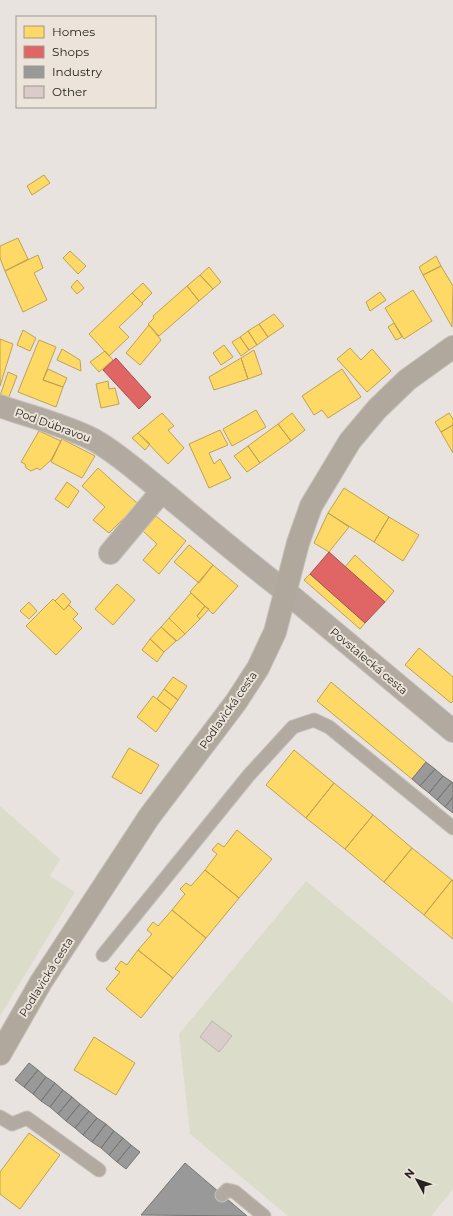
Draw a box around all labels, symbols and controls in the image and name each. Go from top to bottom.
legend [16,16,156,108]
text: Homes [52,24,95,39]
text: Shops [52,44,89,59]
text: Industry [52,64,102,79]
text: Other [52,84,87,99]
street label: Pod Dúbravou [13,405,93,445]
street label: Povstalecká cesta [327,624,411,698]
street label: Podlavická cesta [196,669,260,751]
street label: Podlavická cesta [16,935,76,1019]
north arrow [397,1160,437,1200]
text: N [401,1166,418,1181]

